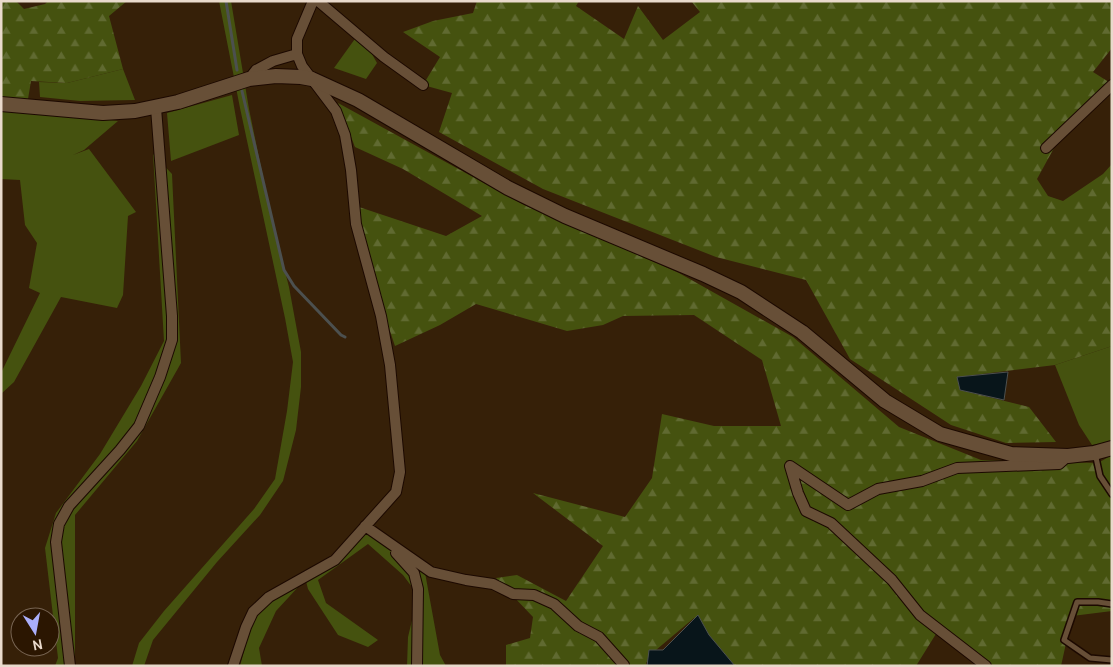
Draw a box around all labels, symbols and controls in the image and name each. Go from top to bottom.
north arrow [10,607,60,657]
text: N [31,635,44,655]

